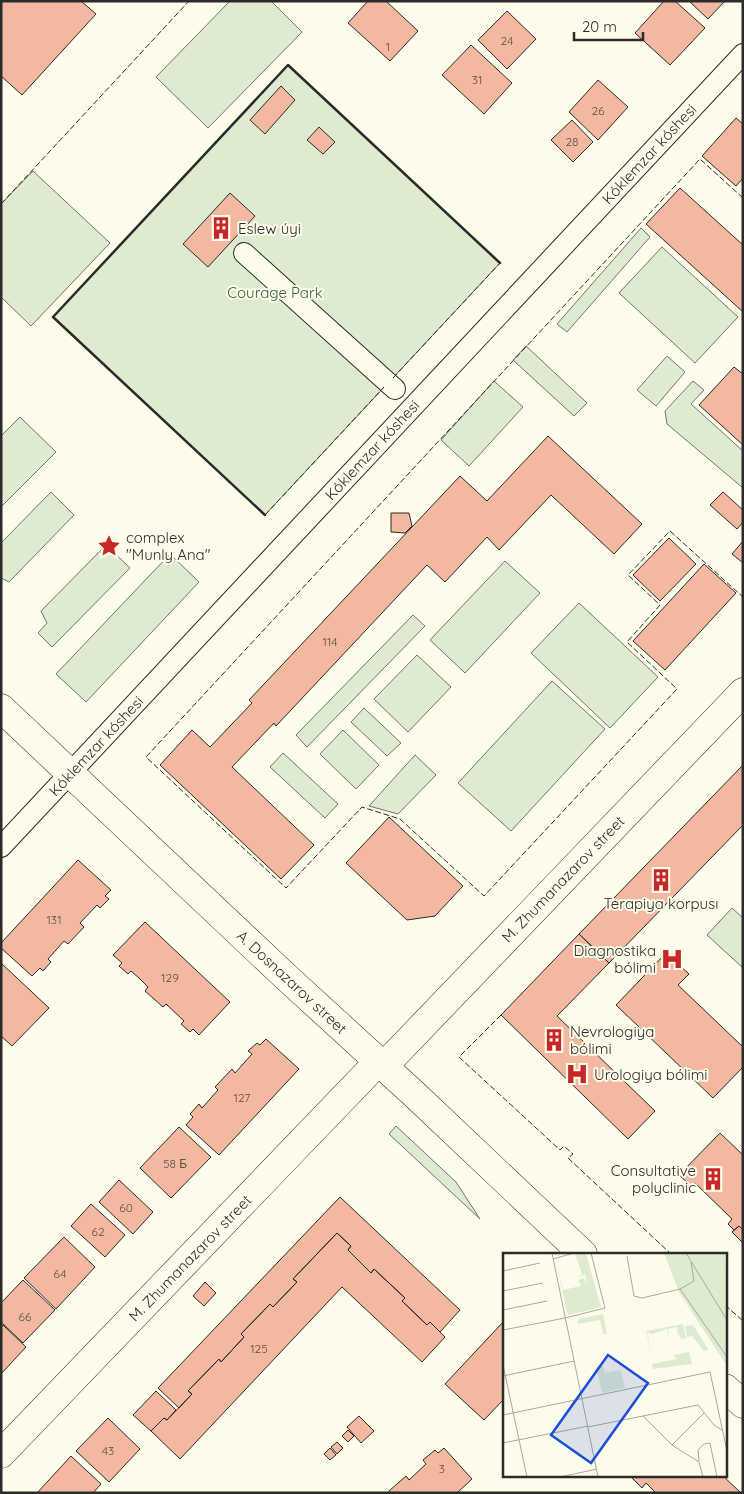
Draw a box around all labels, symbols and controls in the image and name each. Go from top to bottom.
scale bar [574,10,643,42]
text: 20 m [582,17,617,36]
house number: 24 [501,33,513,48]
house number: 1 [386,39,390,54]
house number: 31 [472,72,482,87]
street label: Kóklemzar kóshesi [598,100,700,208]
house number: 26 [591,103,605,118]
house number: 28 [565,134,579,149]
building icon: Eslew úyi [208,215,234,241]
place label: Eslew úyi [238,219,301,238]
park label: Courage Park [227,283,323,302]
street label: Kóklemzar kóshesi [321,396,423,504]
place label: complex "Munly Ana" [126,528,211,564]
place icon: complex "Munly Ana" [96,533,122,559]
house number: 114 [322,634,338,649]
street label: Kóklemzar kóshesi [45,692,147,800]
street label: M. Zhumanazarov street [498,812,628,946]
building icon: Terapiya korpusı [648,867,674,893]
place label: Terapiya korpusı [604,894,718,913]
house number: 131 [46,912,62,927]
street label: A. Dosnazarov street [233,926,351,1038]
place label: Diagnostika bólimi [573,941,656,977]
hospital icon: Diagnostika bólimi [659,946,685,972]
house number: 129 [161,970,179,985]
place label: Nevrologiya bólimi [570,1022,654,1058]
building icon: Nevrologiya bólimi [541,1027,567,1053]
hospital icon: Urologiya bólimi [564,1061,590,1087]
place label: Urologiya bólimi [594,1065,708,1084]
house number: 127 [233,1090,251,1105]
house number: 58 Б [163,1156,187,1171]
place label: Consultative polyclinic [611,1161,696,1197]
building icon: Consultative polyclinic [700,1166,726,1192]
street label: M. Zhumanazarov street [125,1191,255,1325]
house number: 60 [119,1200,133,1215]
house number: 62 [91,1224,105,1239]
inset map [503,1253,726,1476]
house number: 64 [54,1266,66,1281]
house number: 66 [19,1309,32,1324]
house number: 125 [250,1341,268,1356]
house number: 43 [102,1443,114,1458]
house number: 3 [439,1461,445,1476]

